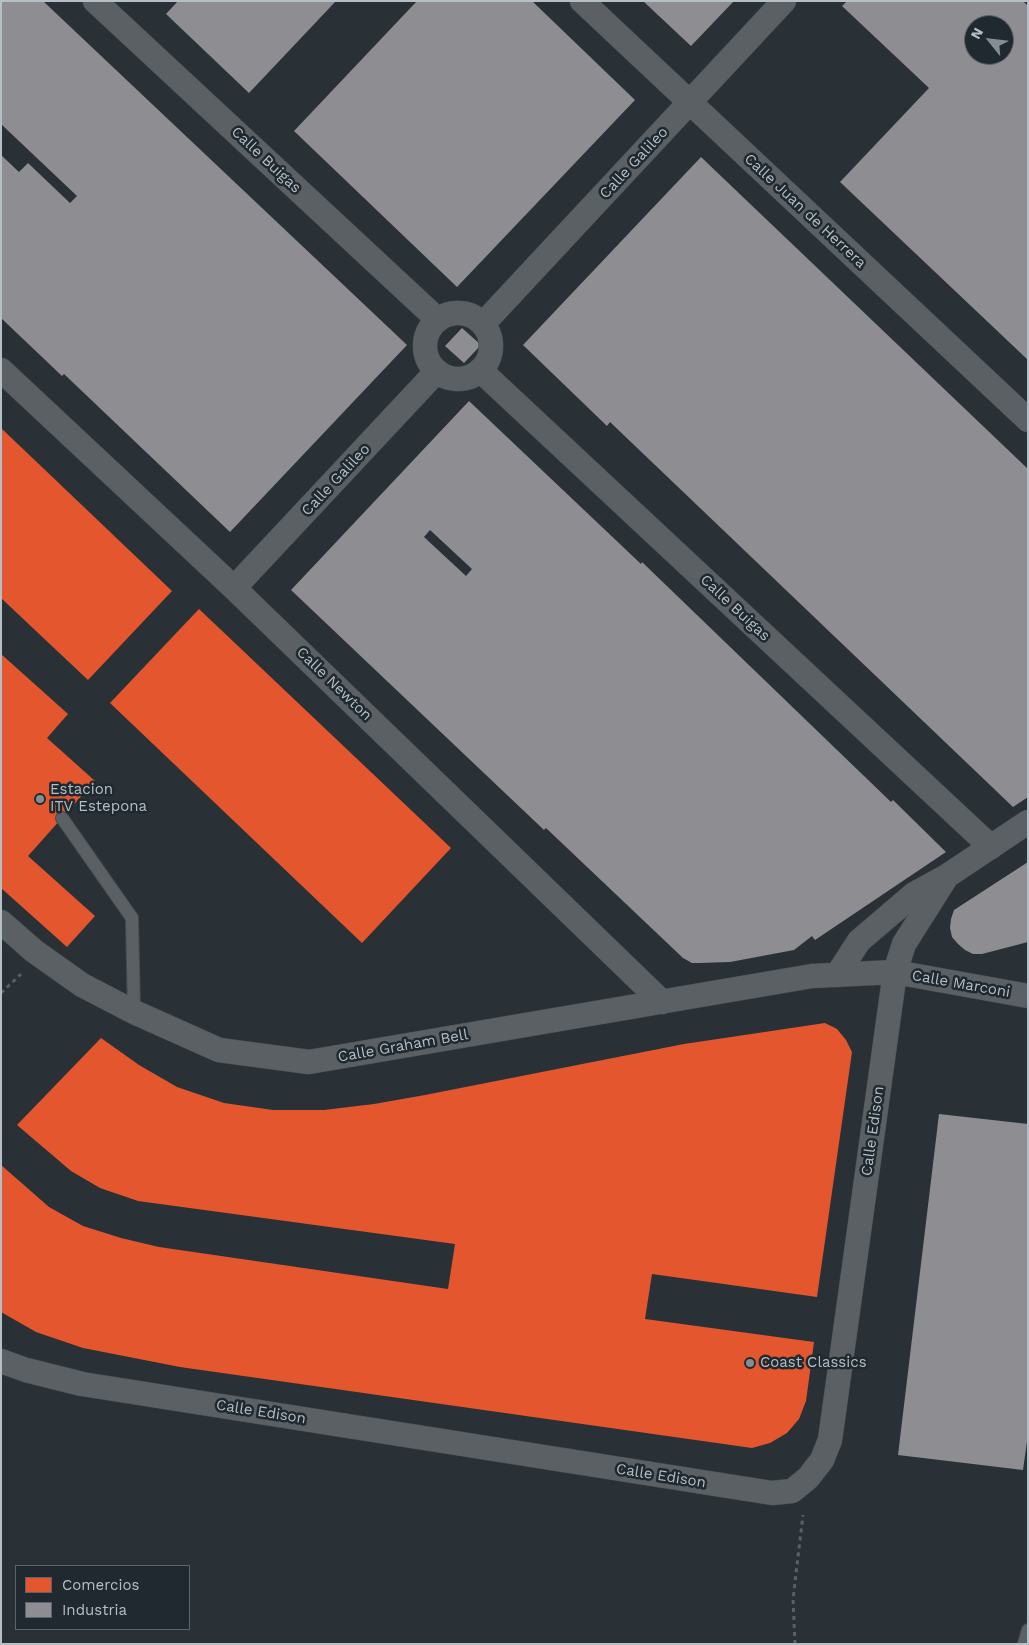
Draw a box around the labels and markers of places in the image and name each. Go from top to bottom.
place label: Estacion ITV Estepona [50,781,147,816]
marker: Estacion ITV Estepona [34,793,46,805]
place label: Coast Classics [760,1354,867,1372]
marker: Coast Classics [744,1357,756,1369]

